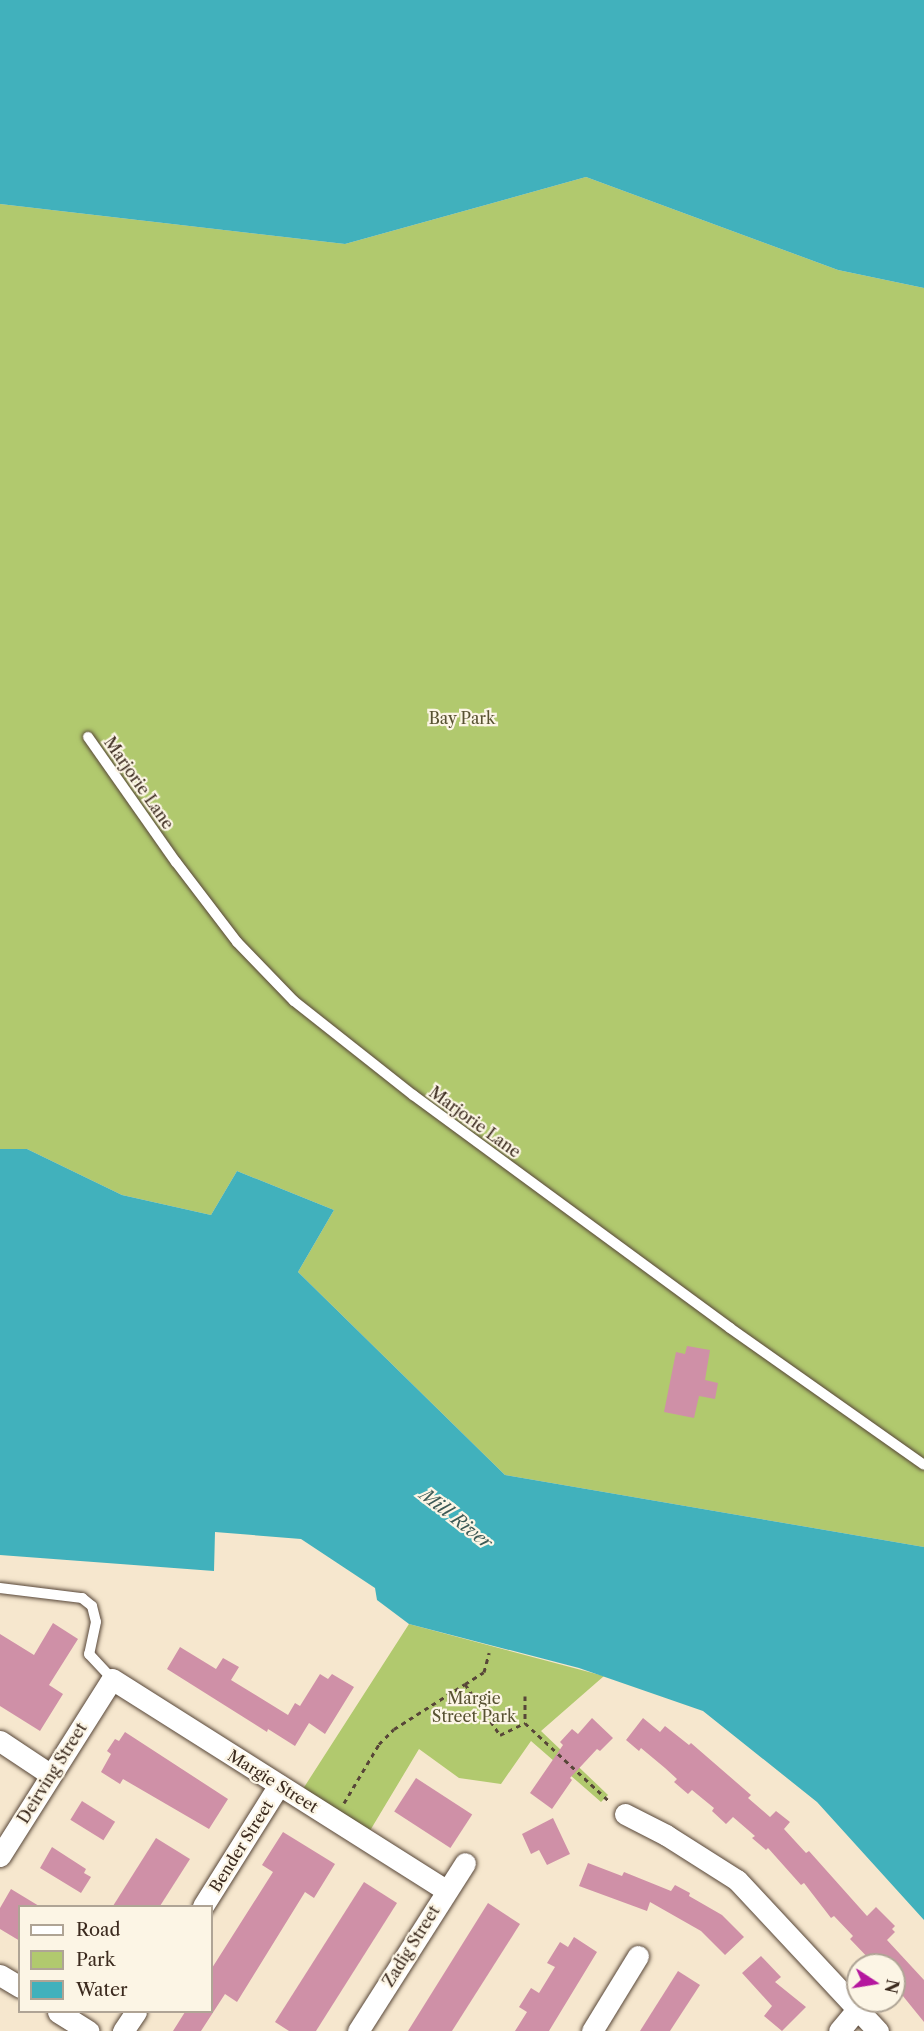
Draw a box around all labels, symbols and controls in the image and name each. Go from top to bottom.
park label: Bay Park [428,708,496,728]
street label: Marjorie Lane [100,733,178,833]
street label: Marjorie Lane [426,1082,524,1162]
water label: Mill River [416,1484,496,1554]
park label: Margie Street Park [432,1688,516,1726]
street label: Deirving Street [13,1719,91,1827]
street label: Margie Street [224,1746,322,1816]
street label: Bender Street [205,1796,277,1896]
street label: Zadig Street [379,1902,443,1990]
legend [18,1905,213,2013]
text: Road [76,1919,121,1941]
text: Park [76,1949,115,1971]
north arrow [846,1953,906,2013]
text: N [880,1977,903,1995]
text: Water [76,1979,128,2001]

